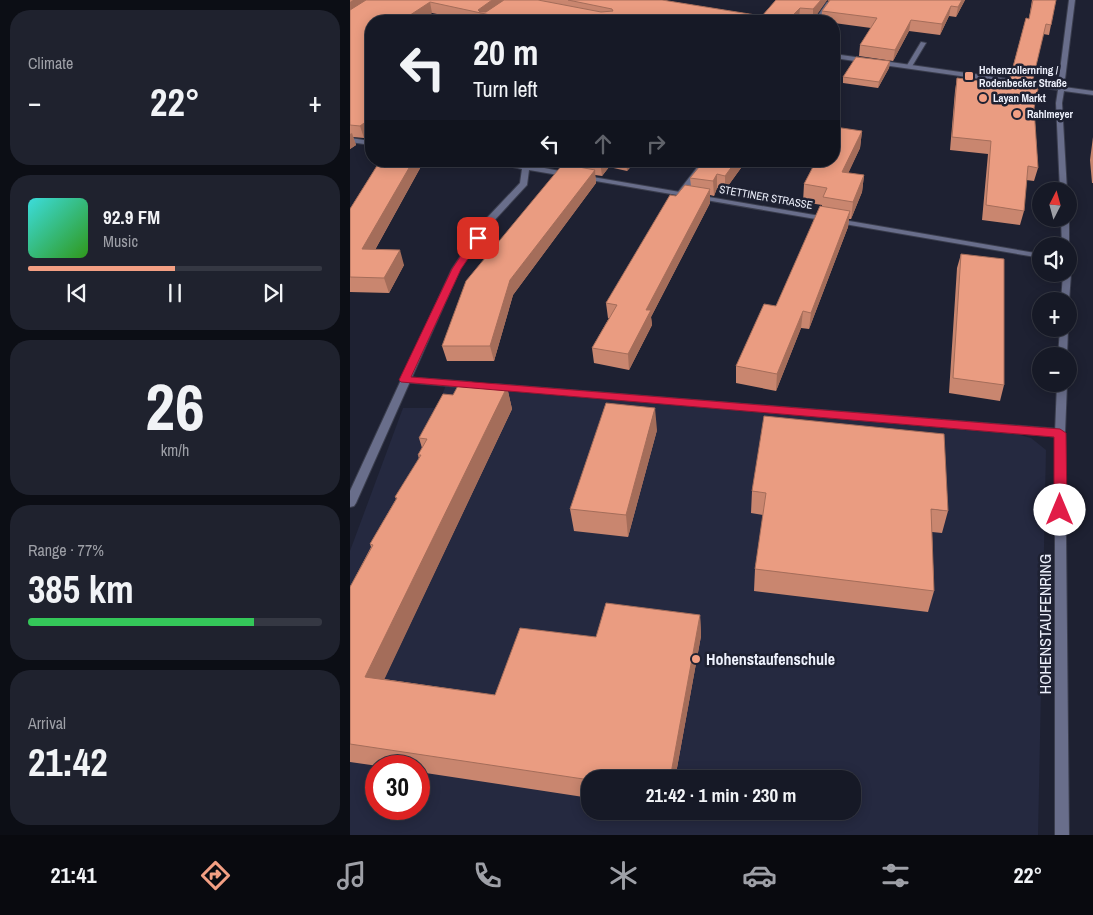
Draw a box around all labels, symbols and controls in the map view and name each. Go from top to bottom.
text: 20 m [473,29,538,76]
icon: left [390,35,455,100]
text: Climate [28,52,73,74]
place label: Hohenzollernring / Rodenbecker Straße [979,63,1067,90]
marker: Hohenzollernring / Rodenbecker Straße [963,70,975,82]
text: Turn left [473,74,538,104]
text: 22° [150,77,200,128]
text: − [28,83,41,121]
text: + [309,83,322,121]
place label: Layan Markt [993,91,1046,105]
marker: Layan Markt [977,92,989,104]
place label: Rahlmeyer [1027,107,1074,121]
marker: Rahlmeyer [1011,108,1023,120]
icon: left [536,130,564,158]
icon: ahead [589,130,617,158]
icon: right [642,130,670,158]
street label: STETTINER STRASSE [718,182,814,212]
north arrow [1032,182,1078,228]
map controls [1032,182,1077,392]
text: 92.9 FM [103,204,160,230]
pin [457,217,499,259]
icon: arrive [464,224,492,252]
text: Music [103,230,138,252]
button: sound [1032,237,1077,282]
icon: previous [63,279,91,307]
icon: pause [161,279,189,307]
icon: next [259,279,287,307]
button: + [1032,292,1077,337]
button: − [1032,347,1077,392]
text: 26 [145,363,205,450]
text: km/h [161,439,189,461]
position arrow [1033,483,1085,535]
text: Range · 77% [28,539,104,561]
street label: HOHENSTAUFENRING [1034,554,1056,694]
text: 385 km [28,564,134,615]
place label: Hohenstaufenschule [706,648,835,670]
marker: Hohenstaufenschule [690,653,702,665]
text: Arrival [28,712,66,734]
text: 21:42 [28,737,108,788]
speed limit sign: 30 [365,755,430,820]
text: 21:42 · 1 min · 230 m [646,782,796,808]
icon: directions [198,858,233,893]
icon: music [334,858,369,893]
icon: phone [470,858,505,893]
icon: climate [606,858,641,893]
icon: car [742,858,777,893]
icon: filters [878,858,913,893]
text: 21:41 [50,860,97,890]
text: 22° [1014,860,1042,890]

